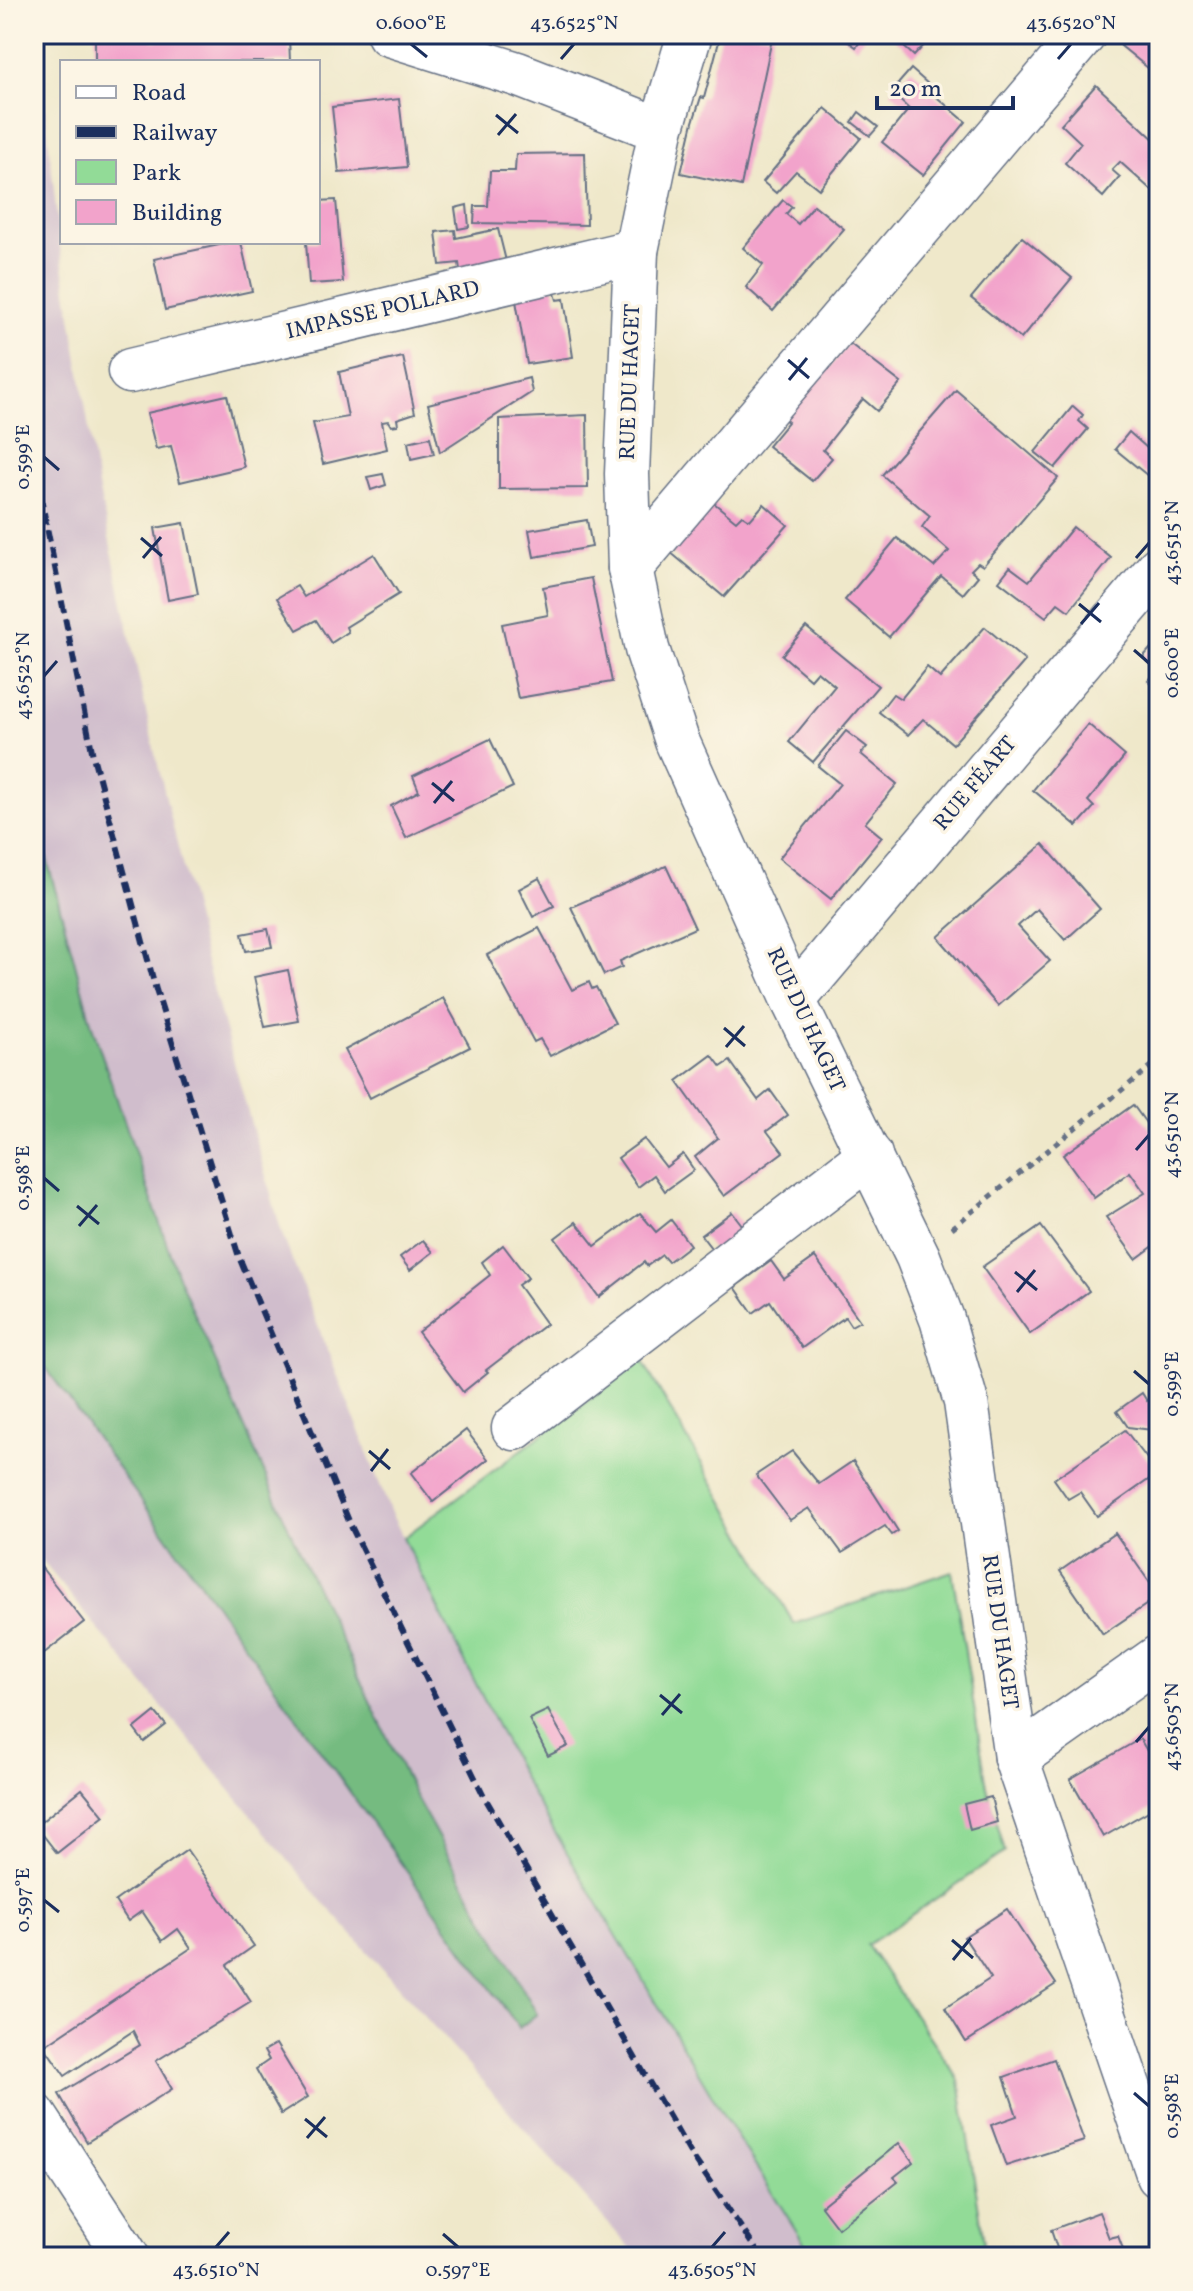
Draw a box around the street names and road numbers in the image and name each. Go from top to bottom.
street label: IMPASSE POLLARD [283,274,483,348]
street label: RUE DU HAGET [613,303,649,461]
street label: RUE FÉART [927,730,1025,838]
street label: RUE DU HAGET [758,943,852,1097]
street label: RUE DU HAGET [973,1553,1025,1712]

